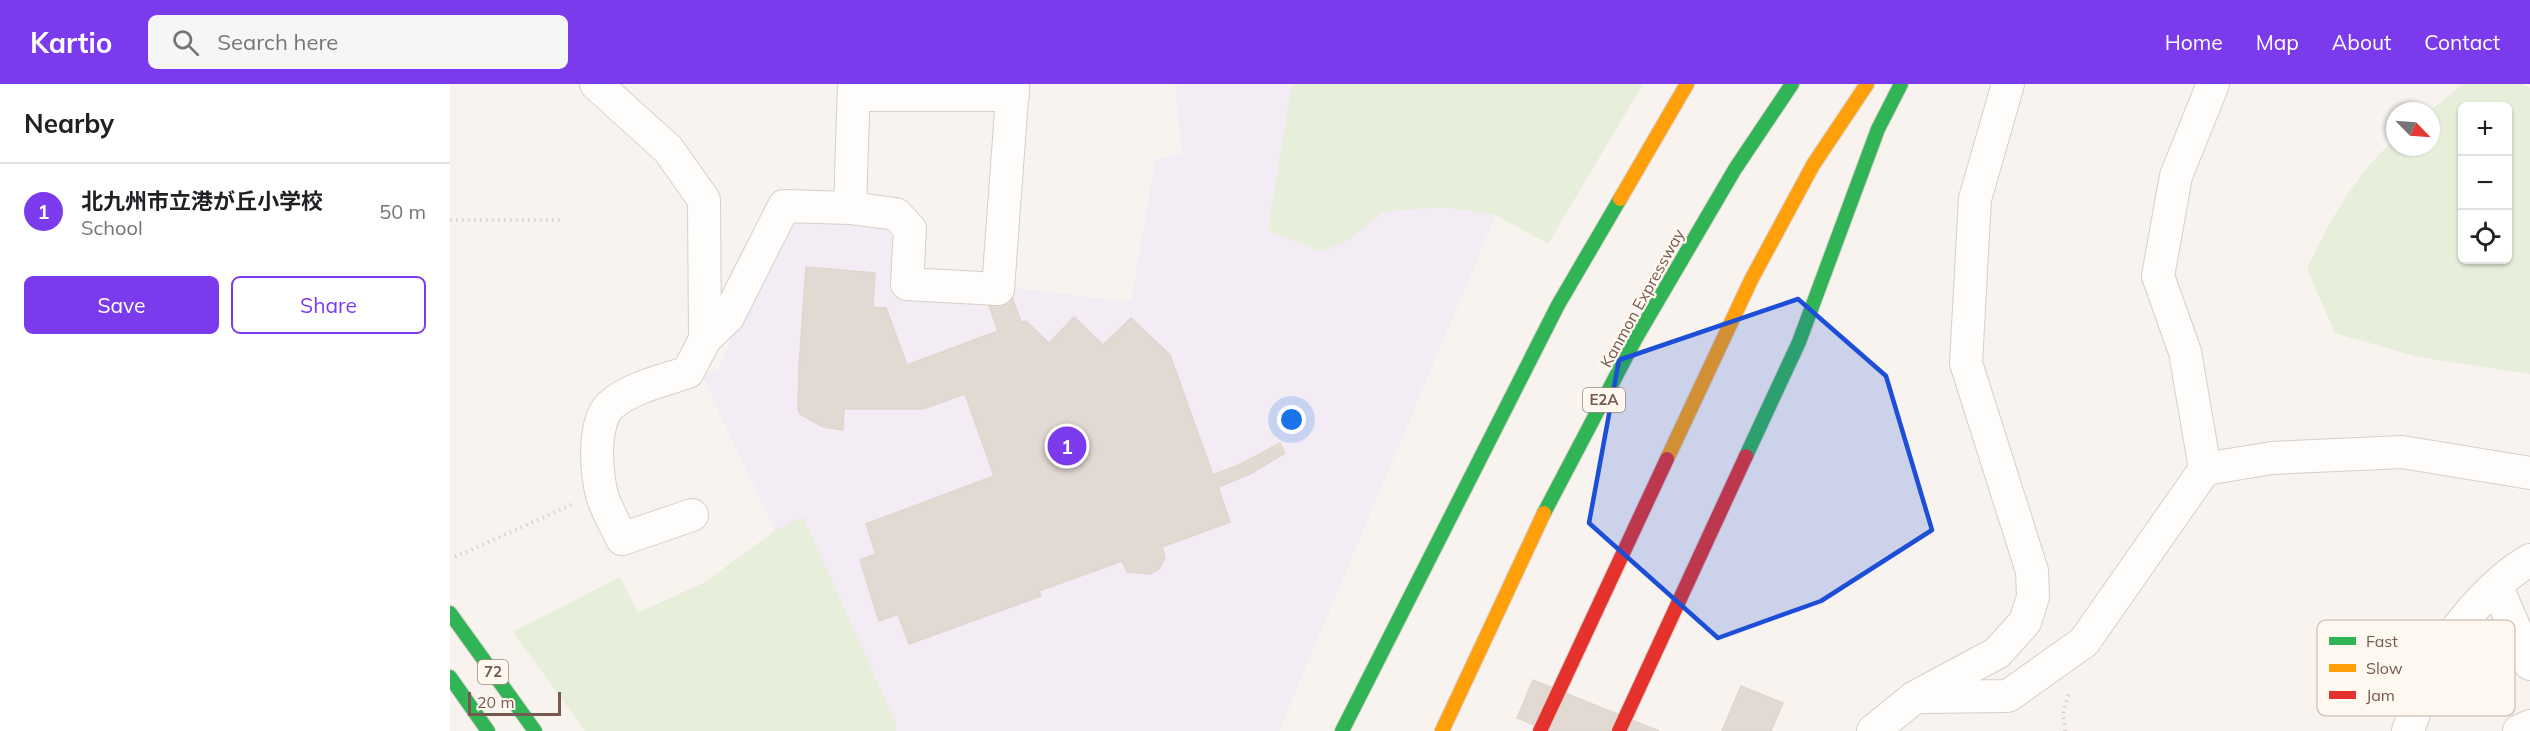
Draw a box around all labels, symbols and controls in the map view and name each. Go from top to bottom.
search box [148,15,568,69]
text: Kartio [30,25,112,60]
icon: search [169,26,202,59]
text: Search here [217,28,338,56]
text: Home [2165,29,2223,55]
text: Map [2256,29,2299,55]
text: About [2332,29,2391,55]
text: Contact [2424,29,2500,55]
north arrow [2386,102,2440,156]
map controls [2458,102,2512,264]
button: + [2458,102,2512,156]
text: Nearby [24,107,114,140]
button: − [2458,156,2512,210]
text: 北九州市立港が丘小学校 [81,187,323,215]
text: 1 [38,199,50,224]
text: 50 m [379,199,426,224]
button: locate [2458,210,2512,264]
text: School [81,215,143,240]
street label: Kanmon Expressway [1596,225,1689,371]
button: Save [24,276,219,334]
button: Share [231,276,426,334]
road number: E2A [1583,388,1625,412]
your location [1277,405,1306,434]
pin: 1 [1048,424,1086,469]
legend [2317,620,2515,716]
text: Fast [2366,631,2398,651]
text: Slow [2366,658,2403,678]
road number: 72 [478,660,508,684]
text: Jam [2366,685,2395,705]
scale bar [468,689,561,716]
text: 20 m [477,692,514,712]

